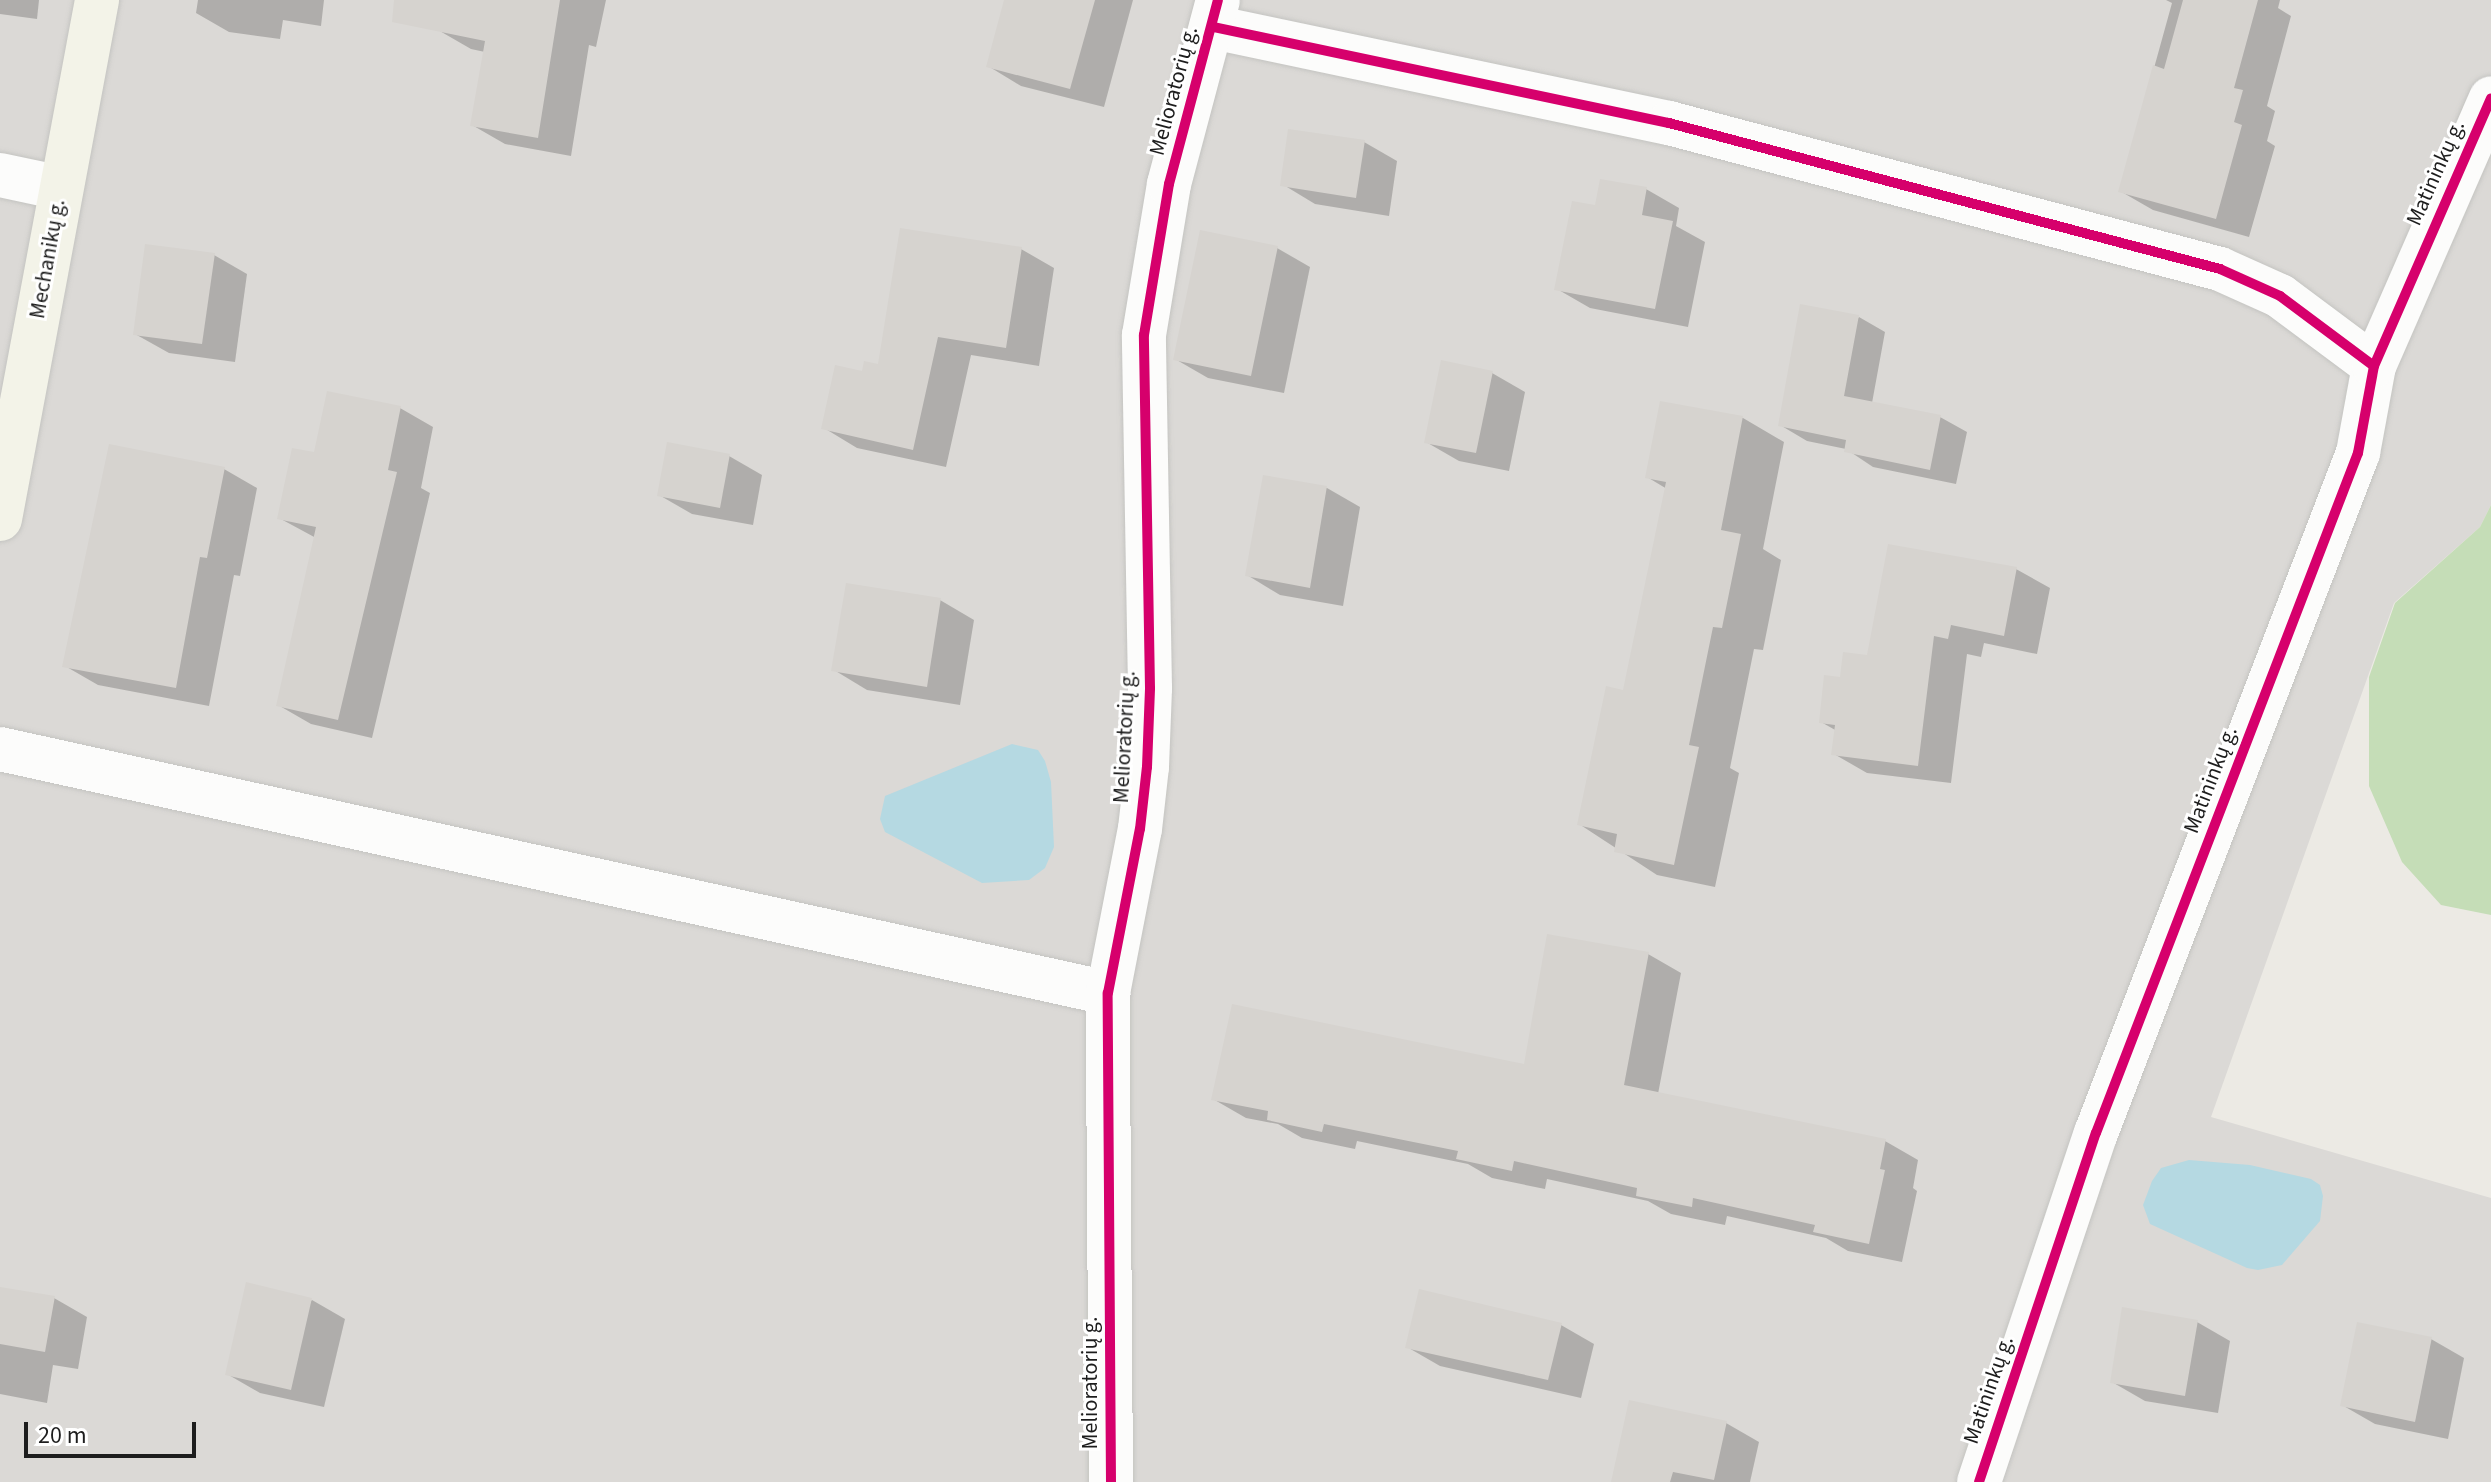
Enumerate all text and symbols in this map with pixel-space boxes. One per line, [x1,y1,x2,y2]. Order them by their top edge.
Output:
street label: Melioratorių g. [1144,23,1204,159]
street label: Matininkų g. [2401,116,2471,230]
street label: Mechanikų g. [24,197,72,321]
street label: Melioratorių g. [1108,670,1142,804]
street label: Matininkų g. [2178,723,2244,837]
street label: Melioratorių g. [1078,1317,1104,1449]
street label: Matininkų g. [1958,1332,2020,1448]
scale bar [28,1406,200,1456]
text: 20 m [38,1418,87,1453]

